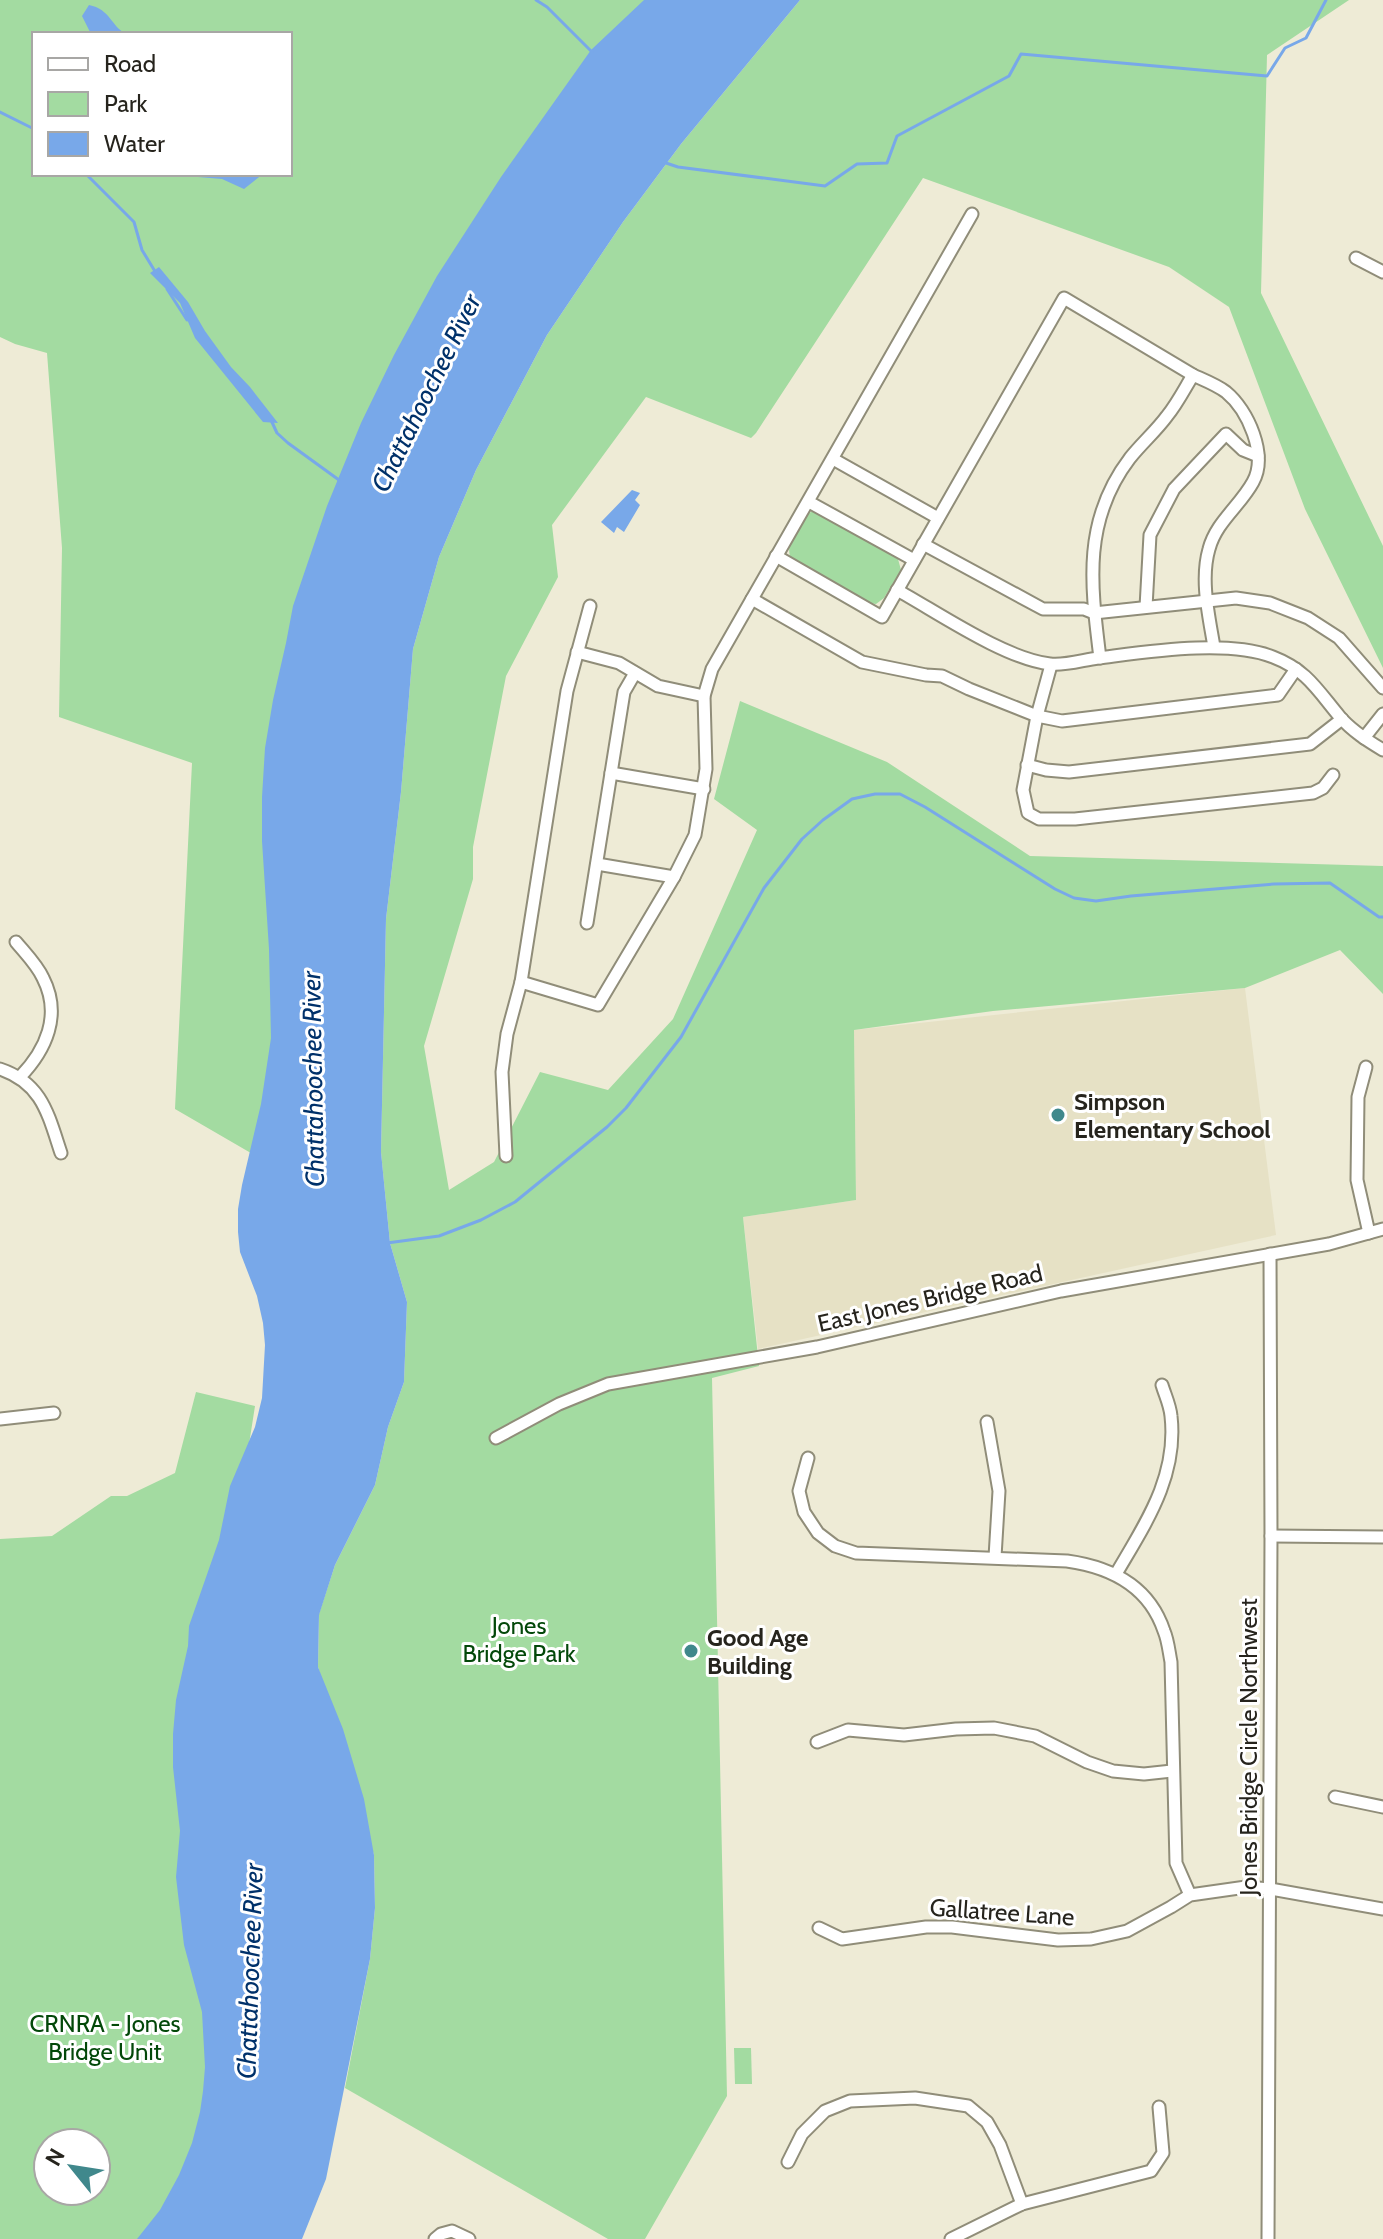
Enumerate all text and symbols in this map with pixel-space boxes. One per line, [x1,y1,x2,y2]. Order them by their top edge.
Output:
legend [32,32,292,176]
text: Road [104,49,156,78]
text: Park [104,89,147,118]
text: Water [104,129,165,158]
water label: Chattahoochee River [364,288,488,497]
water label: Chattahoochee River [295,970,331,1187]
place label: Simpson Elementary School [1074,1087,1271,1144]
marker: Simpson Elementary School [1049,1106,1067,1124]
street label: East Jones Bridge Road [815,1258,1045,1338]
street label: Jones Bridge Circle Northwest [1234,1598,1263,1897]
park label: Jones Bridge Park [462,1611,576,1668]
place label: Good Age Building [707,1623,808,1680]
marker: Good Age Building [682,1642,700,1660]
water label: Chattahoochee River [230,1862,270,2079]
street label: Gallatree Lane [929,1892,1075,1932]
park label: CRNRA - Jones Bridge Unit [29,2009,181,2066]
north arrow [32,2127,112,2207]
text: N [40,2144,71,2171]

